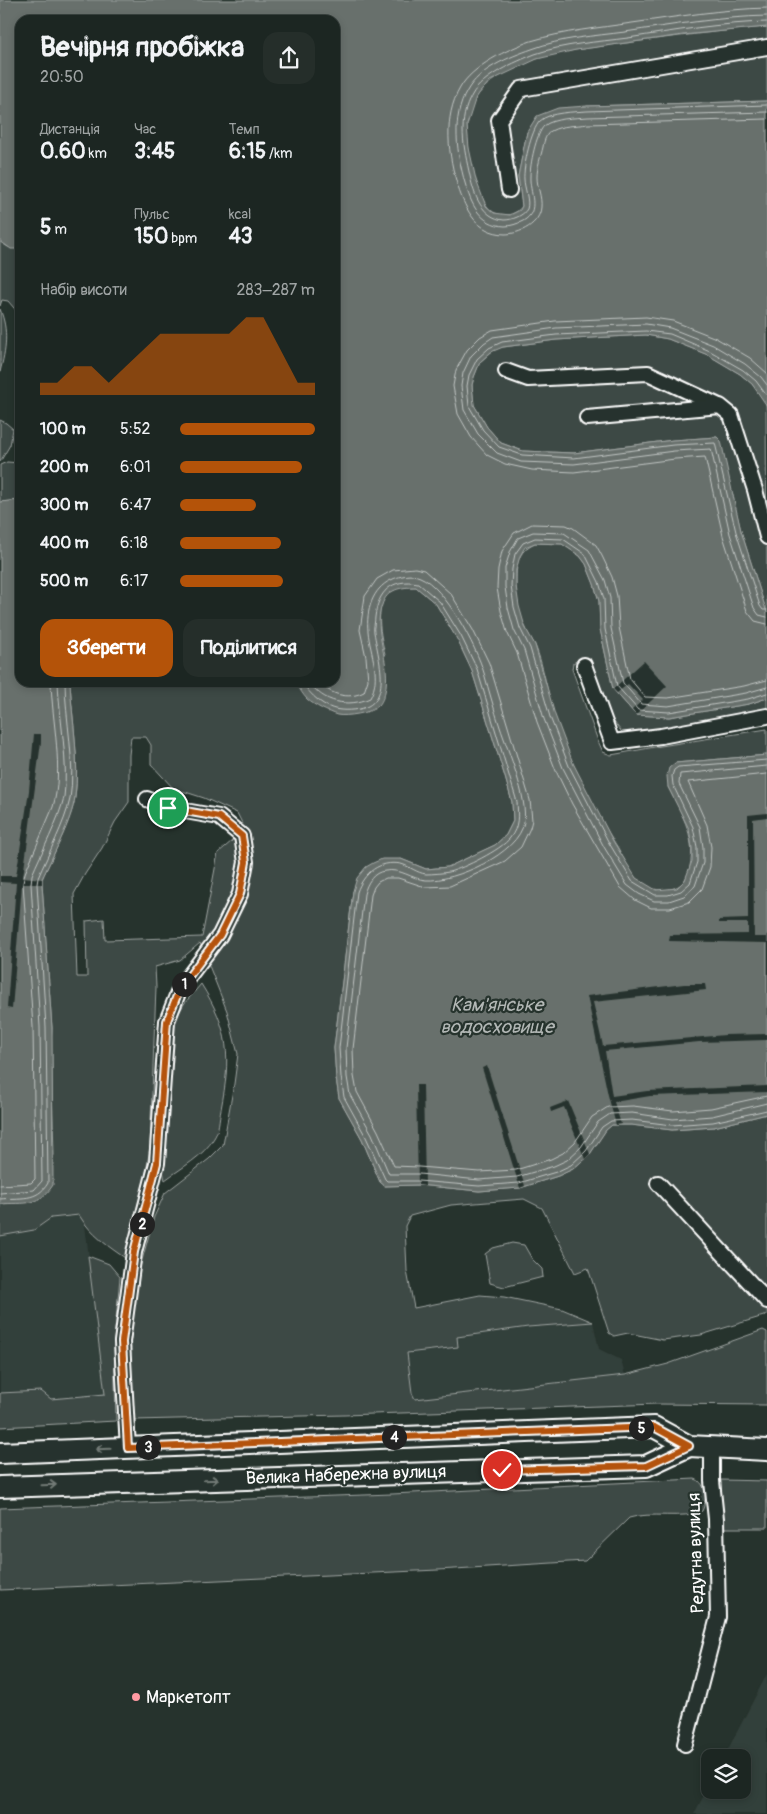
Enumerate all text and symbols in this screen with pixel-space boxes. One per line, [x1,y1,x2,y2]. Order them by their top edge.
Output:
text: Вечірня пробіжка [40,30,244,65]
button: share [263,32,315,84]
text: 20:50 [40,67,84,87]
text: Дистанція [40,121,100,138]
text: Час [134,121,156,138]
text: Темп [229,121,260,138]
text: 0.60 [40,138,86,165]
text: 3:45 [134,138,175,165]
text: 6:15 [229,138,266,165]
text: km [86,145,107,162]
text: /km [266,145,292,162]
text: Пульс [134,206,170,223]
text: kcal [229,206,251,223]
text: 5 [40,214,51,241]
text: m [51,221,67,238]
text: 150 [134,223,168,250]
text: 43 [229,223,253,250]
text: bpm [168,230,197,247]
text: Набір висоти [40,280,127,300]
text: 283–287 m [236,280,315,300]
text: 100 m [40,419,86,439]
text: 5:52 [120,419,151,439]
text: 200 m [40,457,88,477]
text: 6:01 [120,457,151,477]
text: 300 m [40,495,88,515]
text: 6:47 [120,495,151,515]
text: 400 m [40,533,89,553]
text: 6:18 [120,533,148,553]
text: 500 m [40,571,88,591]
text: 6:17 [120,571,148,591]
button: Зберегти [40,619,173,677]
button: Поділитися [183,619,315,677]
pin [147,787,189,829]
icon: arrive [154,794,182,822]
pin: 1 [172,972,196,996]
text: 1 [182,976,187,993]
water label: Кам'янське водосховище [440,993,555,1039]
pin: 2 [130,1212,154,1236]
text: 2 [139,1216,146,1233]
pin: 5 [628,1416,654,1440]
text: 5 [638,1420,645,1437]
pin: 4 [382,1424,406,1450]
text: 4 [390,1429,399,1446]
pin: 3 [136,1434,160,1460]
text: 3 [145,1439,152,1456]
one-way arrow [95,1444,111,1453]
pin [481,1449,523,1491]
icon: check [488,1456,516,1484]
street label: Велика Набережна вулиця [245,1460,447,1490]
one-way arrow [202,1475,219,1485]
one-way arrow [40,1480,56,1490]
street label: Редутна вулиця [682,1492,710,1614]
place label: Маркетопт [146,1686,231,1709]
marker: Маркетопт [130,1691,142,1703]
map controls [701,1749,751,1799]
button: layers [701,1749,751,1799]

